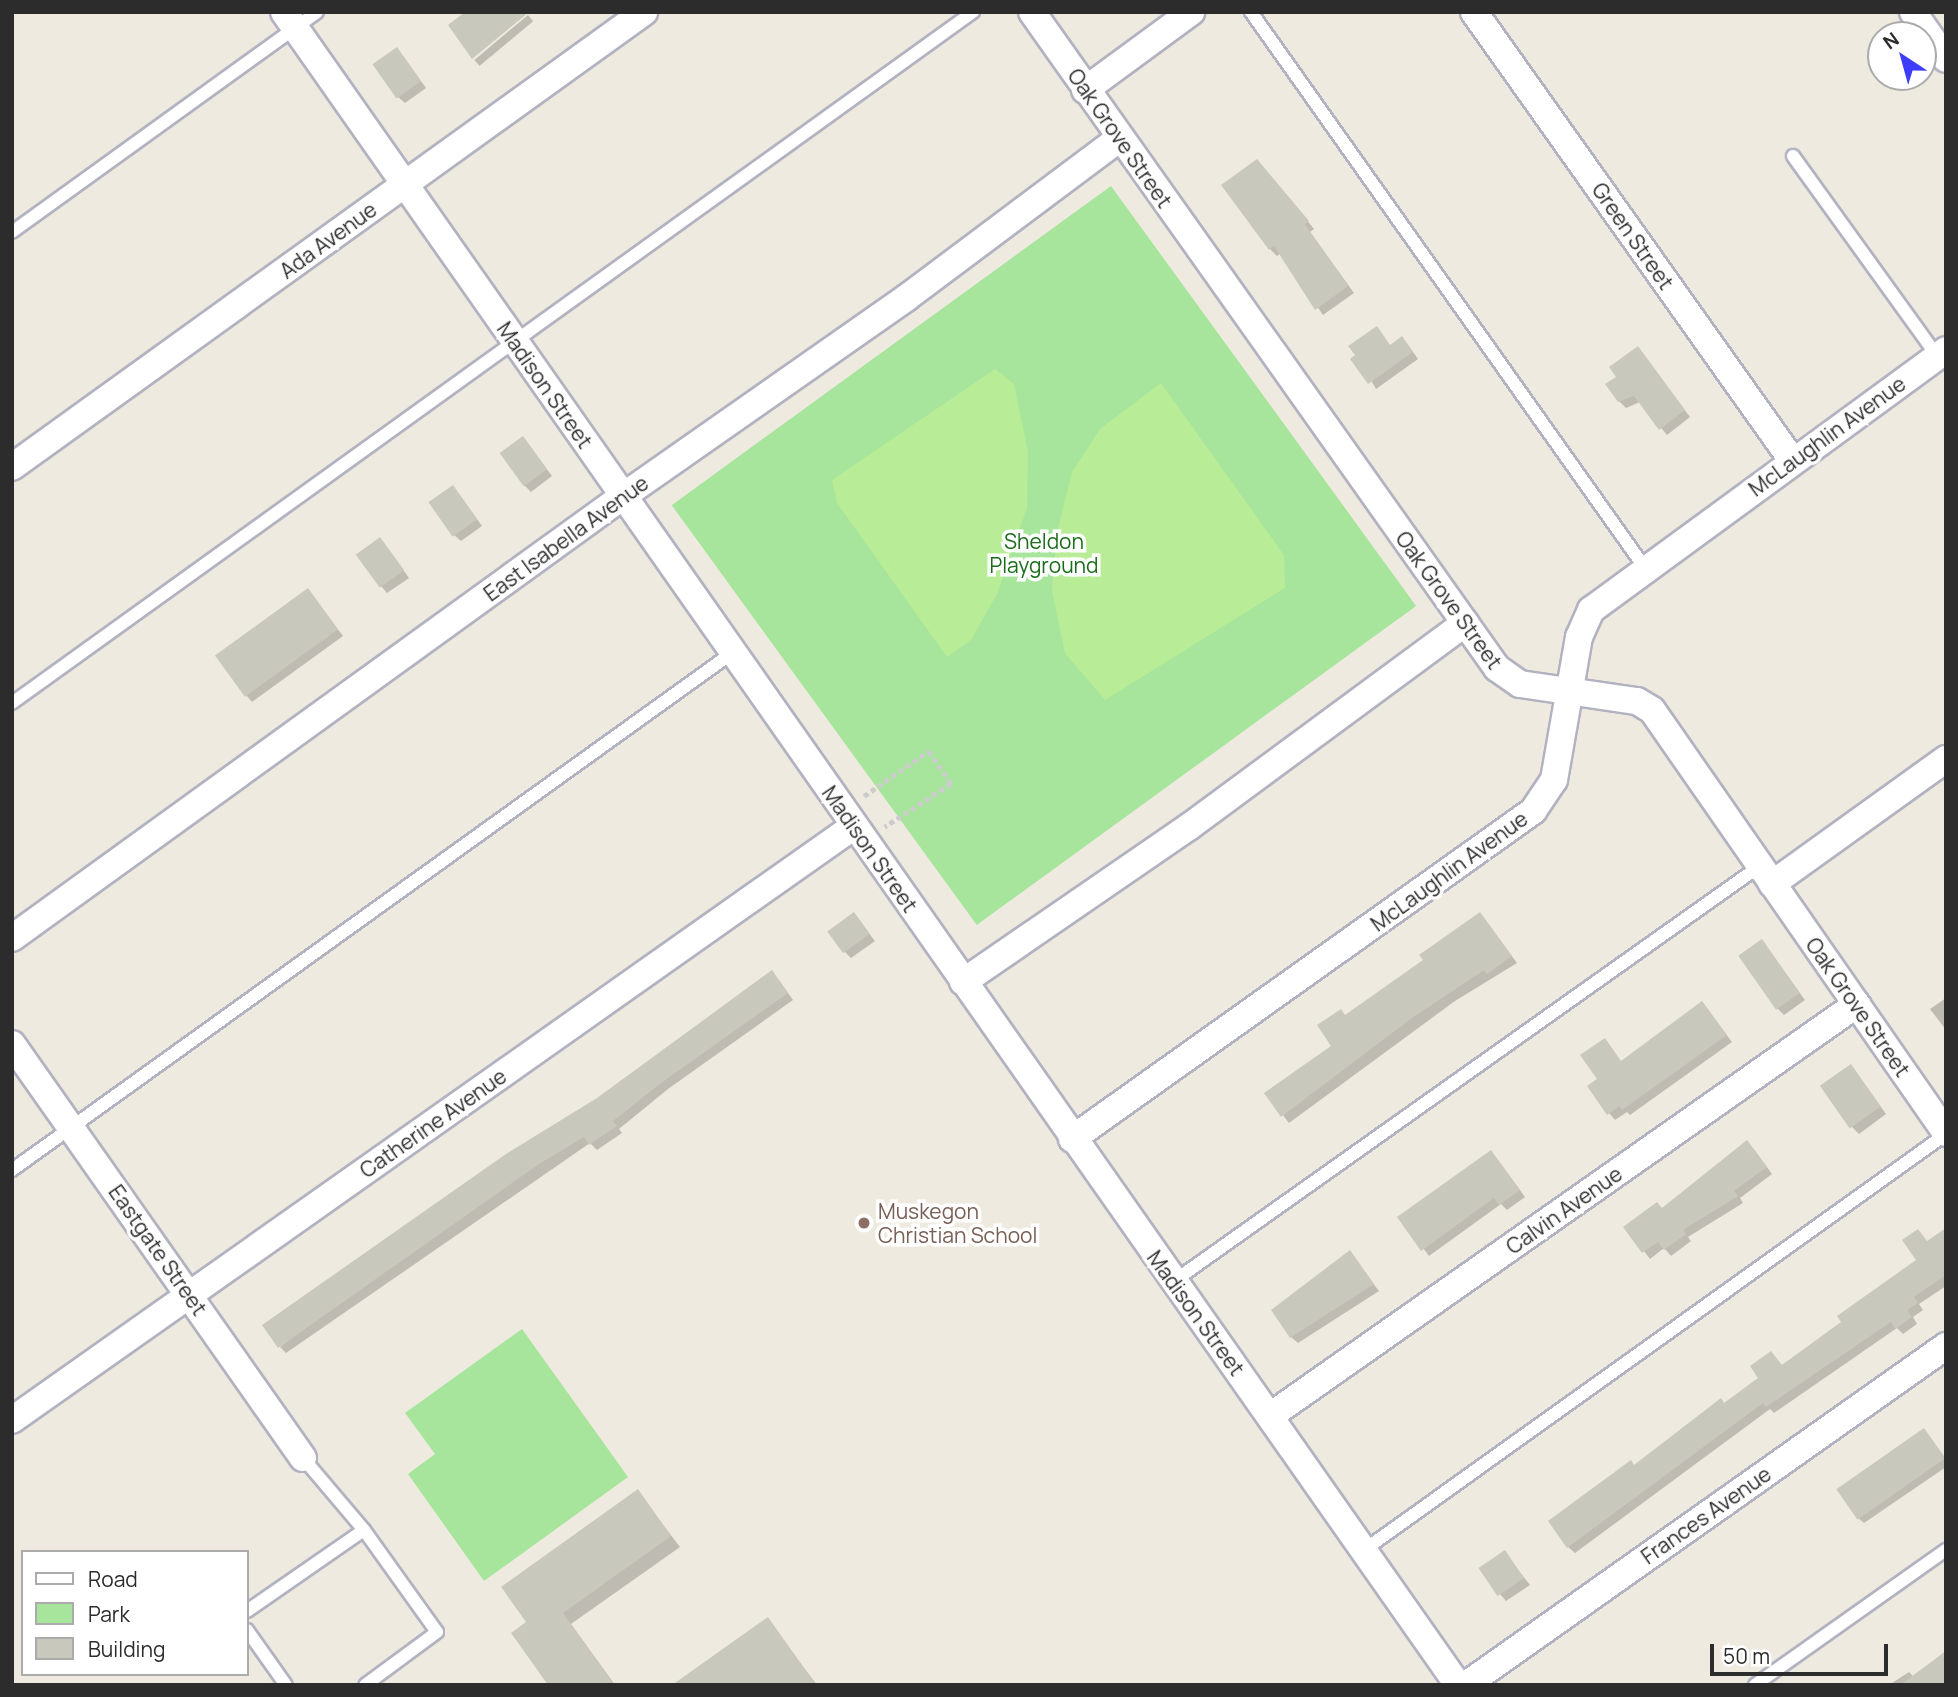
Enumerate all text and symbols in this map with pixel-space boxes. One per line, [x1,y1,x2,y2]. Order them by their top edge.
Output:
north arrow [1867,21,1937,91]
text: N [1878,26,1904,55]
street label: Oak Grove Street [1063,64,1177,212]
street label: Green Street [1587,178,1679,294]
street label: Ada Avenue [275,196,381,284]
street label: Madison Street [492,317,598,453]
street label: McLaughlin Avenue [1744,371,1910,501]
street label: East Isabella Avenue [479,470,653,606]
street label: Oak Grove Street [1391,526,1507,674]
park label: Sheldon Playground [990,528,1098,578]
street label: Madison Street [817,781,923,917]
street label: McLaughlin Avenue [1366,806,1532,936]
street label: Oak Grove Street [1801,933,1915,1081]
street label: Catherine Avenue [355,1063,511,1183]
street label: Calvin Avenue [1501,1161,1627,1259]
street label: Eastgate Street [104,1180,212,1320]
place label: Muskegon Christian School [878,1198,1037,1248]
marker: Muskegon Christian School [856,1215,872,1231]
street label: Madison Street [1142,1246,1250,1380]
street label: Frances Avenue [1636,1461,1776,1569]
legend [21,1550,248,1676]
text: Road [88,1565,138,1593]
text: Park [88,1600,130,1628]
scale bar [1713,1630,1892,1674]
text: Building [88,1635,165,1663]
text: 50 m [1723,1642,1770,1670]

